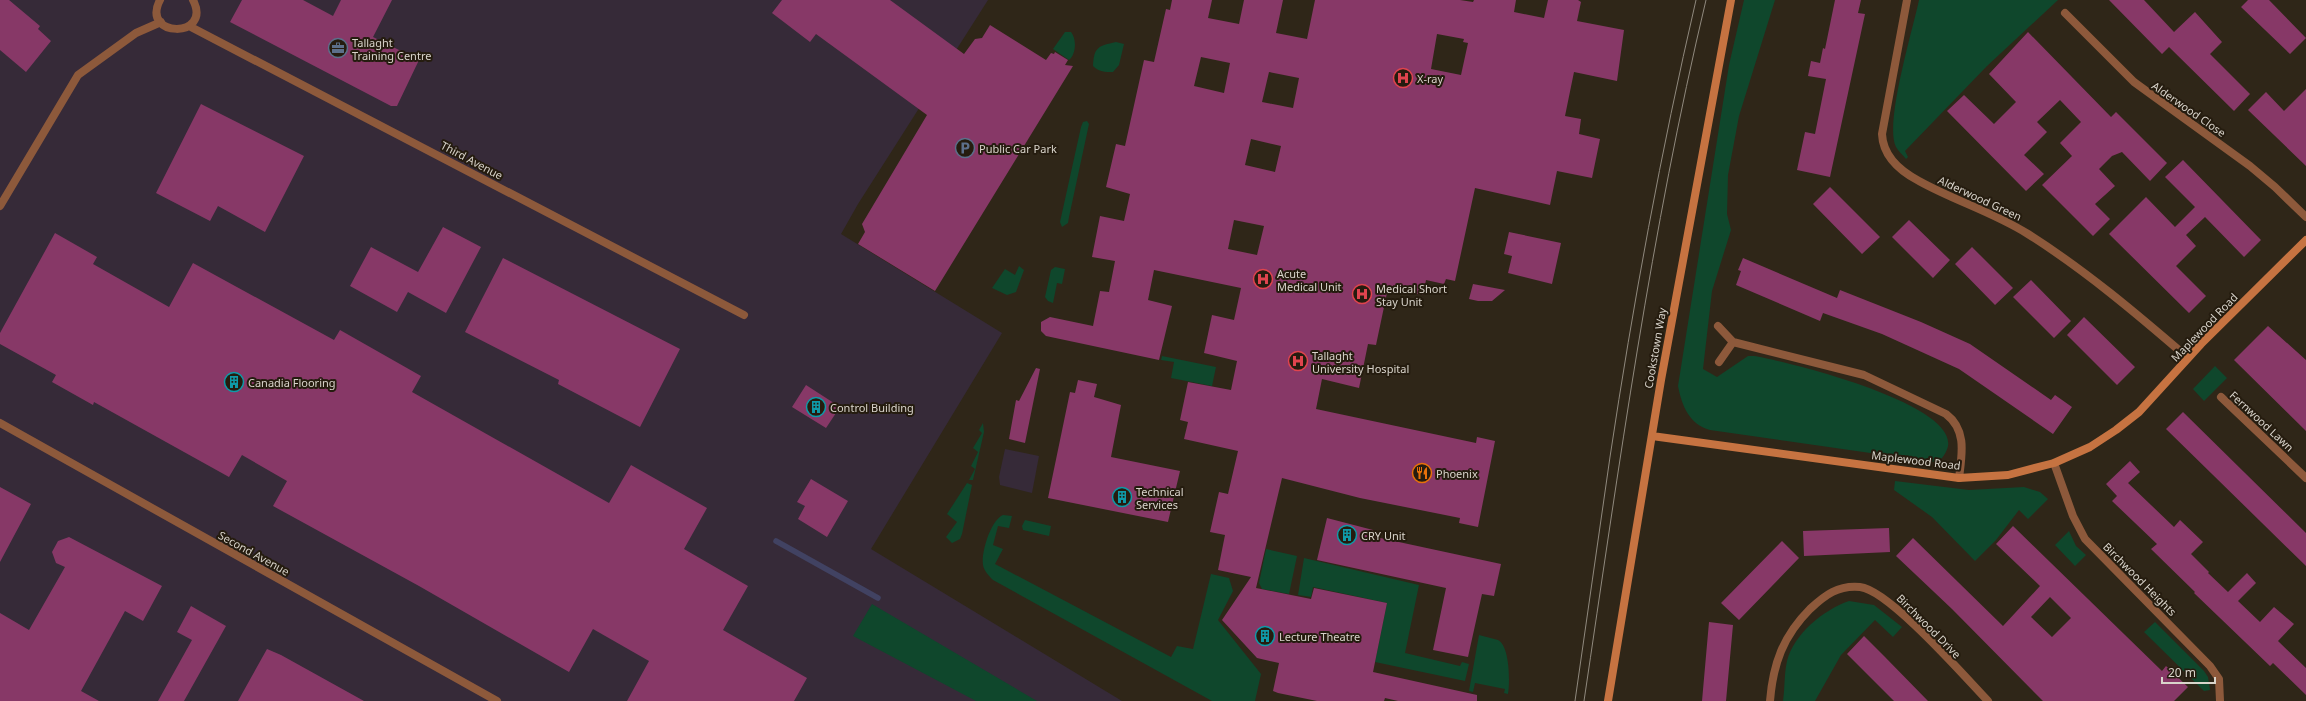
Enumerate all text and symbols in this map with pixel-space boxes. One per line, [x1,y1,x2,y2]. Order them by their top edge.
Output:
place label: Tallaght Training Centre [352,35,431,63]
office icon: Tallaght Training Centre [327,37,349,59]
hospital icon: X-ray [1392,67,1414,89]
place label: X-ray [1417,71,1443,86]
street label: Alderwood Close [2149,78,2229,140]
street label: Third Avenue [438,137,506,183]
parking icon: Public Car Park [954,137,976,159]
place label: Public Car Park [979,141,1057,156]
street label: Alderwood Green [1936,172,2024,224]
place label: Acute Medical Unit [1277,266,1342,294]
hospital icon: Acute Medical Unit [1252,268,1274,290]
place label: Medical Short Stay Unit [1376,281,1447,309]
hospital icon: Medical Short Stay Unit [1351,283,1373,305]
street label: Maplewood Road [2167,290,2241,364]
street label: Cookstown Way [1641,306,1670,390]
place label: Tallaght University Hospital [1312,348,1409,376]
hospital icon: Tallaght University Hospital [1287,350,1309,372]
building icon: Canadia Flooring [223,371,245,393]
place label: Canadia Flooring [248,375,336,390]
street label: Fernwood Lawn [2227,387,2297,455]
building icon: Control Building [805,396,827,418]
place label: Control Building [830,400,914,415]
street label: Maplewood Road [1871,447,1961,473]
restaurant icon: Phoenix [1411,462,1433,484]
place label: Phoenix [1436,466,1478,481]
place label: Technical Services [1136,484,1184,512]
building icon: Technical Services [1111,486,1133,508]
building icon: CRY Unit [1336,524,1358,546]
street label: Second Avenue [216,527,292,579]
place label: CRY Unit [1361,528,1406,543]
street label: Birchwood Heights [2100,539,2180,619]
street label: Birchwood Drive [1894,591,1964,661]
building icon: Lecture Theatre [1254,625,1276,647]
place label: Lecture Theatre [1279,629,1360,644]
scale bar [2162,659,2215,685]
text: 20 m [2168,664,2196,681]

